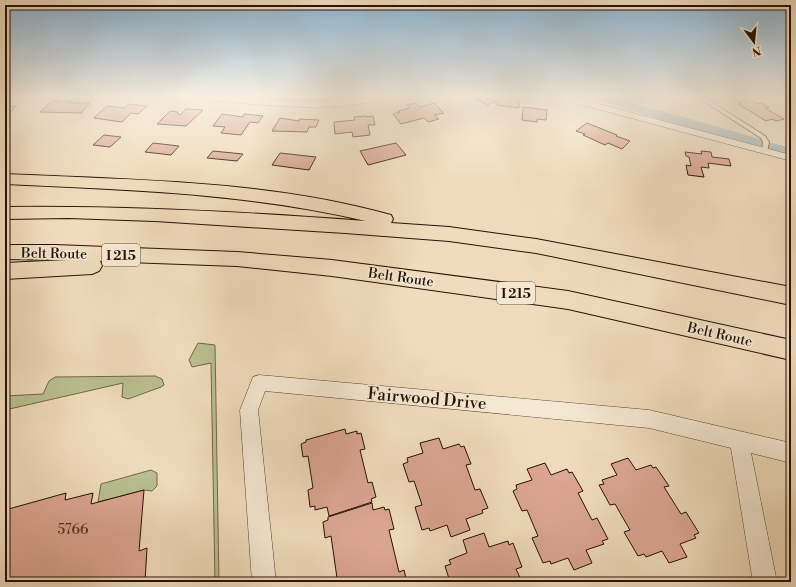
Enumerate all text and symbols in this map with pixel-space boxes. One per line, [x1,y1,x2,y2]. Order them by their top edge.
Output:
north arrow [734,22,774,62]
text: N [750,43,763,59]
street label: Belt Route [20,244,87,264]
road number: I 215 [102,244,140,266]
street label: Belt Route [366,264,435,292]
road number: I 215 [497,282,535,304]
street label: Belt Route [685,319,754,351]
street label: Fairwood Drive [366,383,487,415]
house number: 5766 [58,521,89,539]

